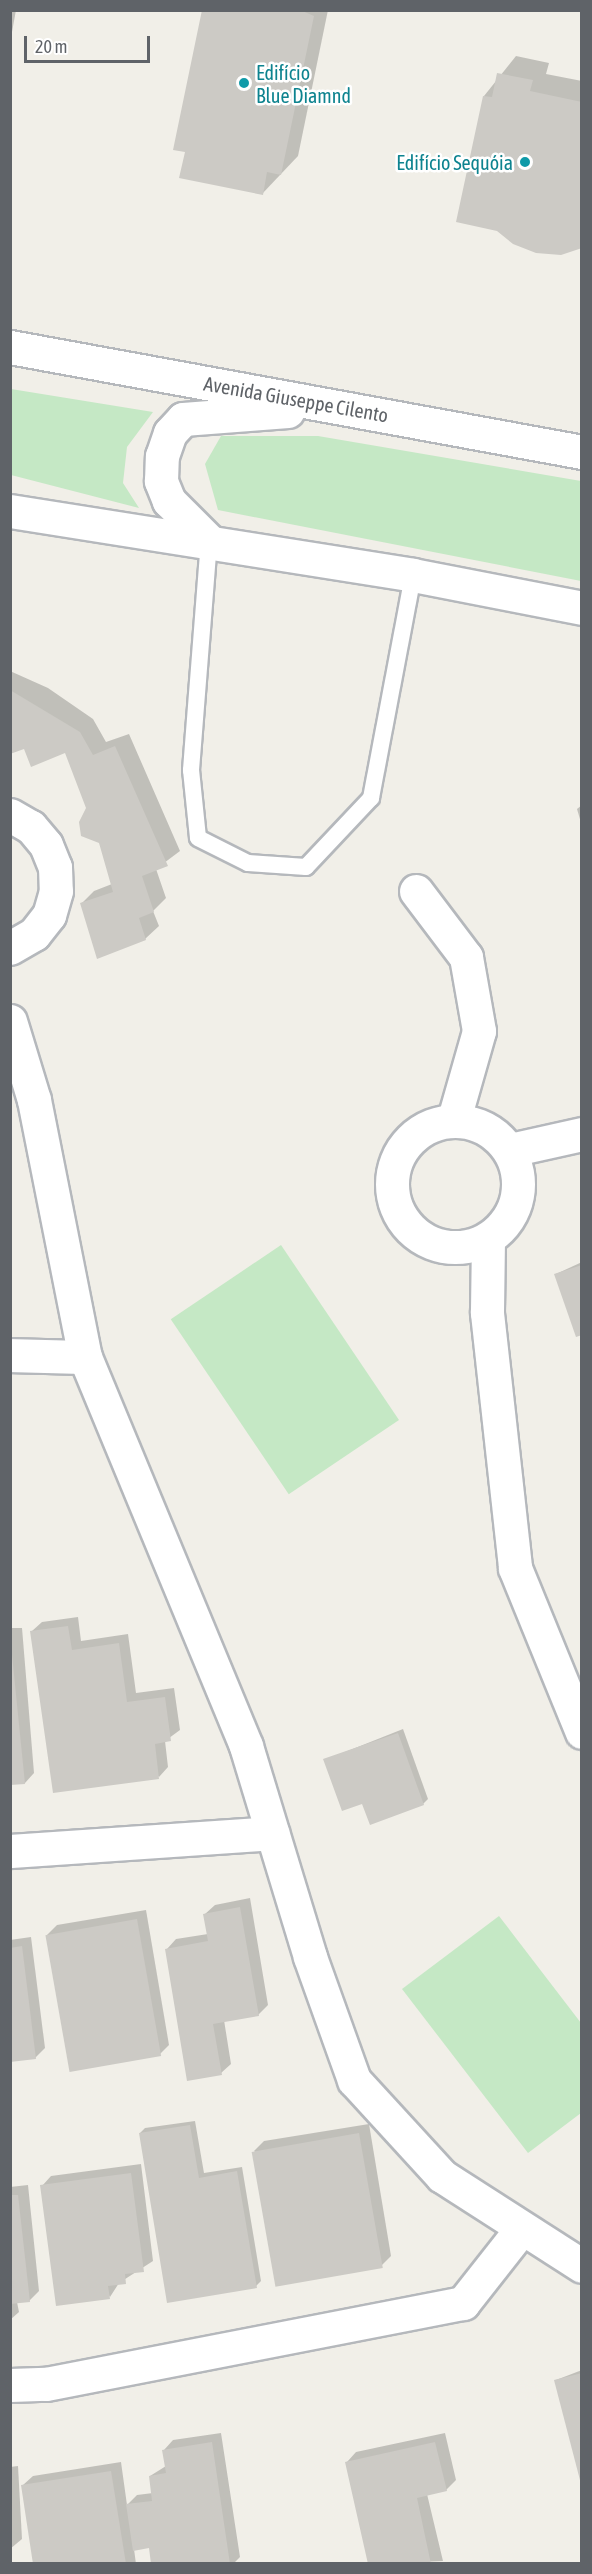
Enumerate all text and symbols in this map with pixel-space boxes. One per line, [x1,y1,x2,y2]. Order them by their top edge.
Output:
scale bar [27,24,153,62]
text: 20 m [35,36,67,57]
place label: Edifício Blue Diamnd [256,60,351,107]
marker: Edifício Blue Diamnd [237,76,251,90]
place label: Edifício Sequóia [396,150,513,174]
marker: Edifício Sequóia [518,155,532,169]
street label: Avenida Giuseppe Cilento [202,371,390,427]

